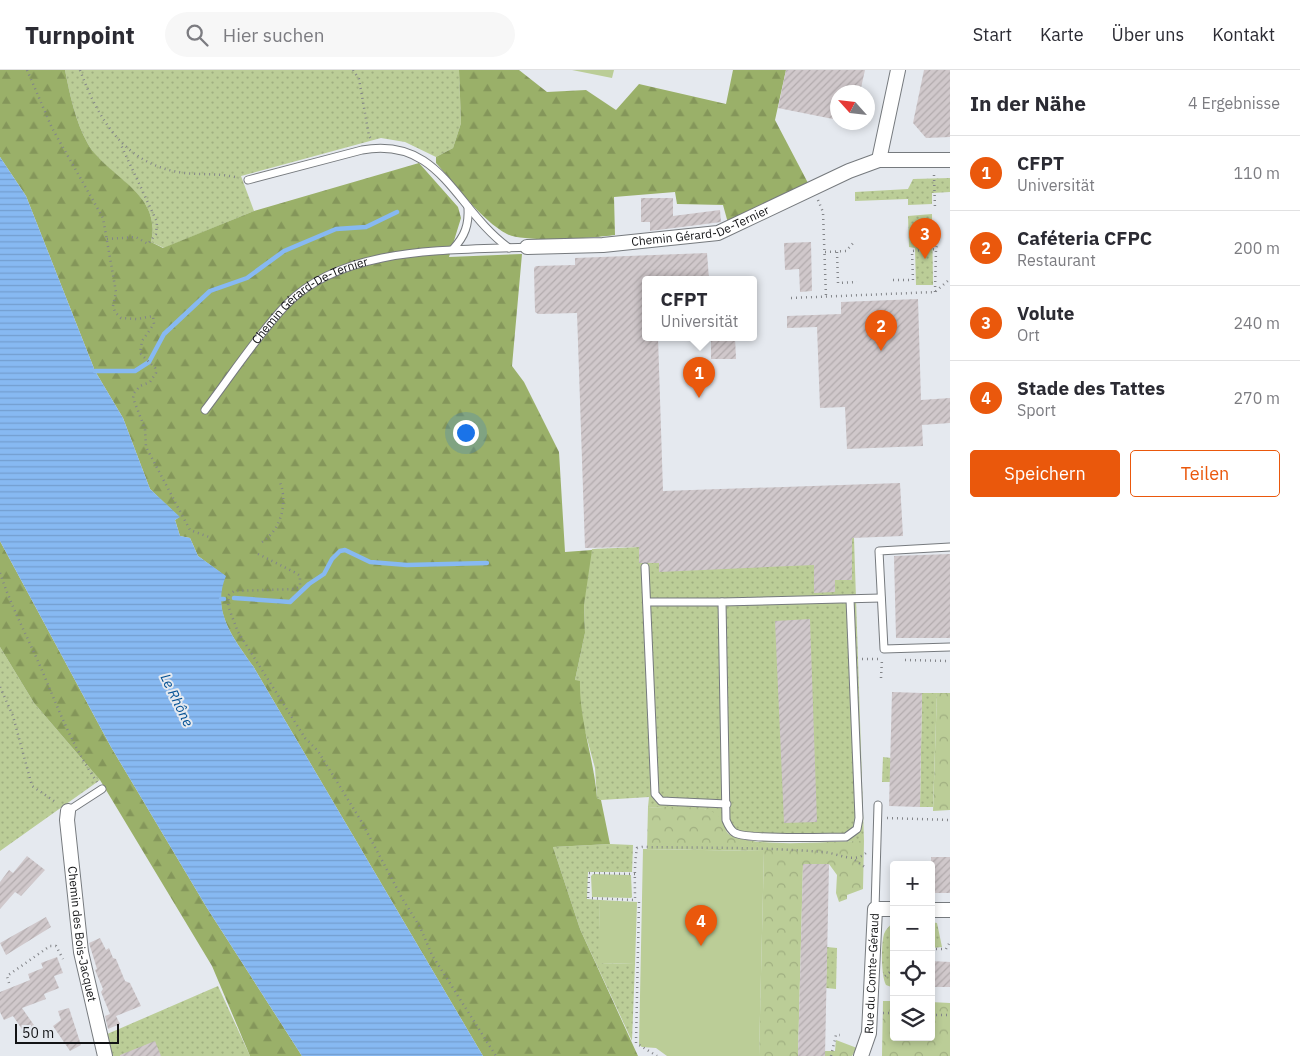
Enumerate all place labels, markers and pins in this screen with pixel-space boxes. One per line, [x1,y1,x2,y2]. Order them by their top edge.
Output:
pin: 3 [909,218,941,259]
pin: 2 [865,310,897,351]
pin: 1 [683,357,715,398]
pin: 4 [685,905,717,946]

